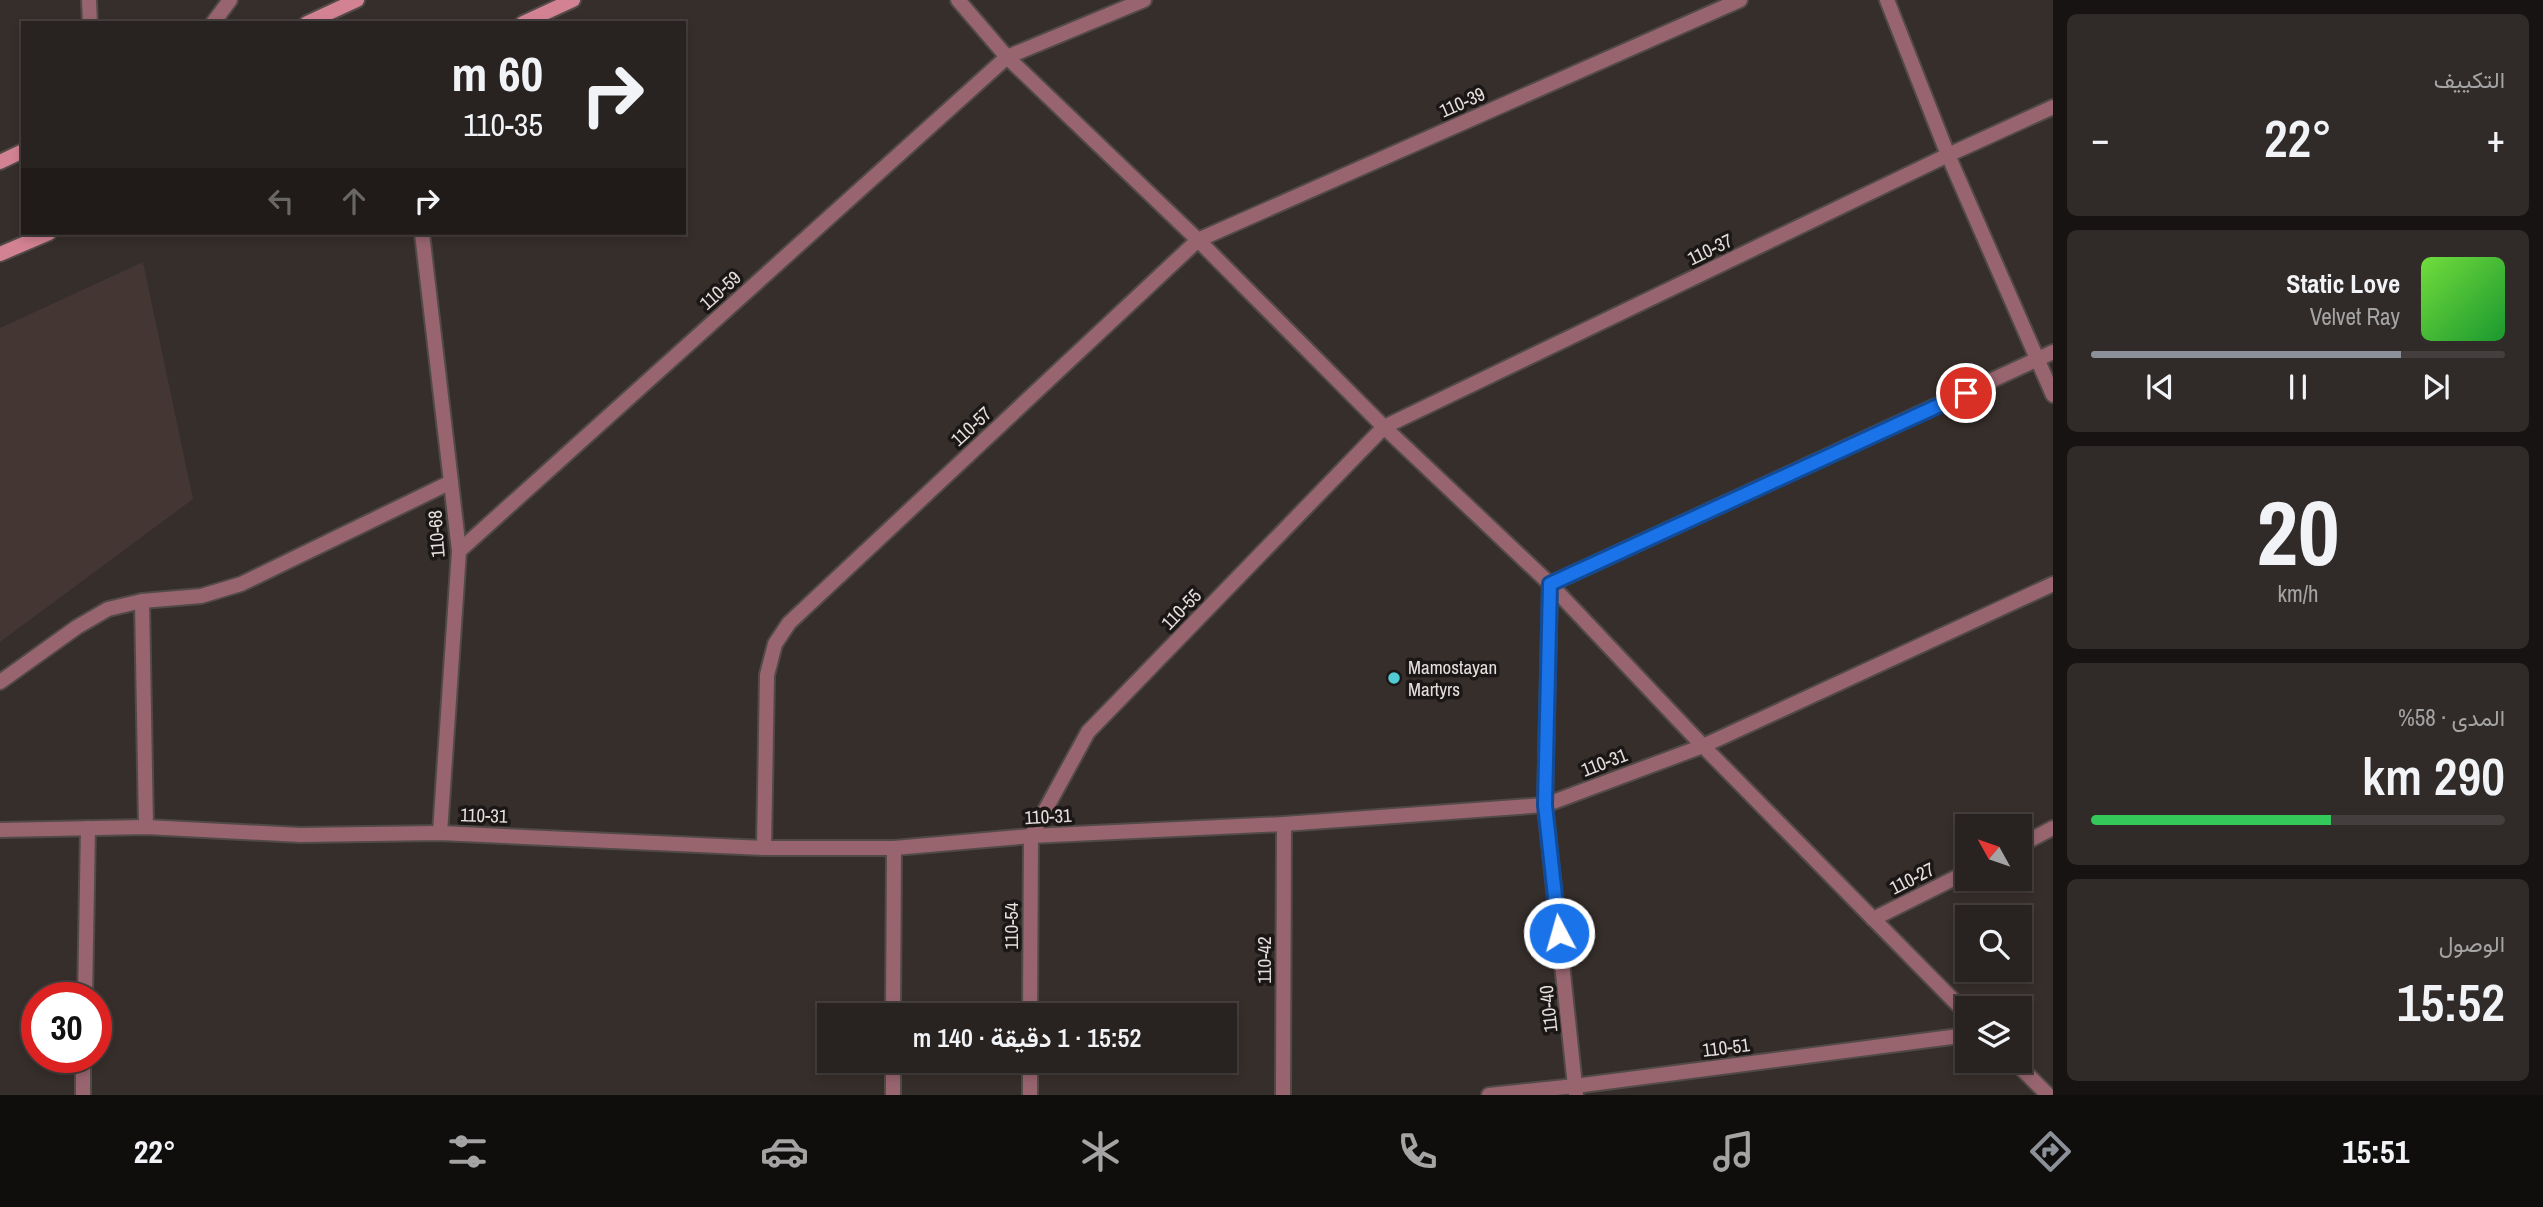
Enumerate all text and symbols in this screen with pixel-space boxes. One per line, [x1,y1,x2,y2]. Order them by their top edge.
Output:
text: 60 m [451,40,543,106]
icon: right [567,49,658,140]
text: التكييف [2434,64,2505,95]
street label: 110-39 [1435,80,1489,124]
text: 110-35 [463,103,543,146]
text: 22° [2264,103,2332,173]
text: − [2091,113,2109,164]
text: + [2487,113,2505,164]
icon: left [262,182,300,220]
icon: ahead [335,182,373,220]
icon: right [408,182,446,220]
street label: 110-37 [1683,227,1737,271]
street label: 110-59 [694,264,746,316]
text: Static Love [2286,266,2400,301]
text: Velvet Ray [2310,301,2400,332]
pin [1936,363,1996,423]
icon: previous [2141,368,2179,406]
icon: pause [2279,368,2317,406]
icon: next [2417,368,2455,406]
icon: arrive [1947,374,1985,412]
street label: 110-57 [945,400,997,452]
text: 20 [2257,471,2340,593]
street label: 110-68 [421,509,451,559]
text: km/h [2278,578,2318,609]
street label: 110-55 [1155,583,1207,635]
place label: Mamostayan Martyrs [1408,654,1497,702]
marker: Mamostayan Martyrs [1386,670,1402,686]
text: المدى · 58% [2398,702,2505,733]
street label: 110-31 [1577,741,1631,783]
text: 290 km [2362,741,2505,811]
street label: 110-31 [460,801,508,829]
street label: 110-31 [1024,802,1073,830]
north arrow [1955,814,2032,891]
map controls [1955,814,2032,1073]
street label: 110-27 [1885,856,1939,900]
position arrow [1522,896,1596,970]
street label: 110-54 [998,902,1024,950]
button: search [1955,905,2032,982]
text: الوصول [2439,928,2505,959]
street label: 110-42 [1251,936,1277,984]
text: 15:52 [2397,967,2505,1037]
speed limit sign: 30 [21,982,112,1073]
street label: 110-40 [1533,984,1563,1034]
button: layers [1955,996,2032,1073]
text: 15:52 · 1 دقيقة · 140 m [913,1020,1141,1055]
street label: 110-51 [1701,1031,1751,1063]
icon: filters [443,1127,492,1176]
icon: car [760,1127,809,1176]
icon: climate [1076,1127,1125,1176]
icon: phone [1393,1127,1442,1176]
icon: music [1709,1127,1758,1176]
icon: directions [2026,1127,2075,1176]
text: 22° [134,1130,176,1173]
text: 15:51 [2342,1130,2409,1173]

